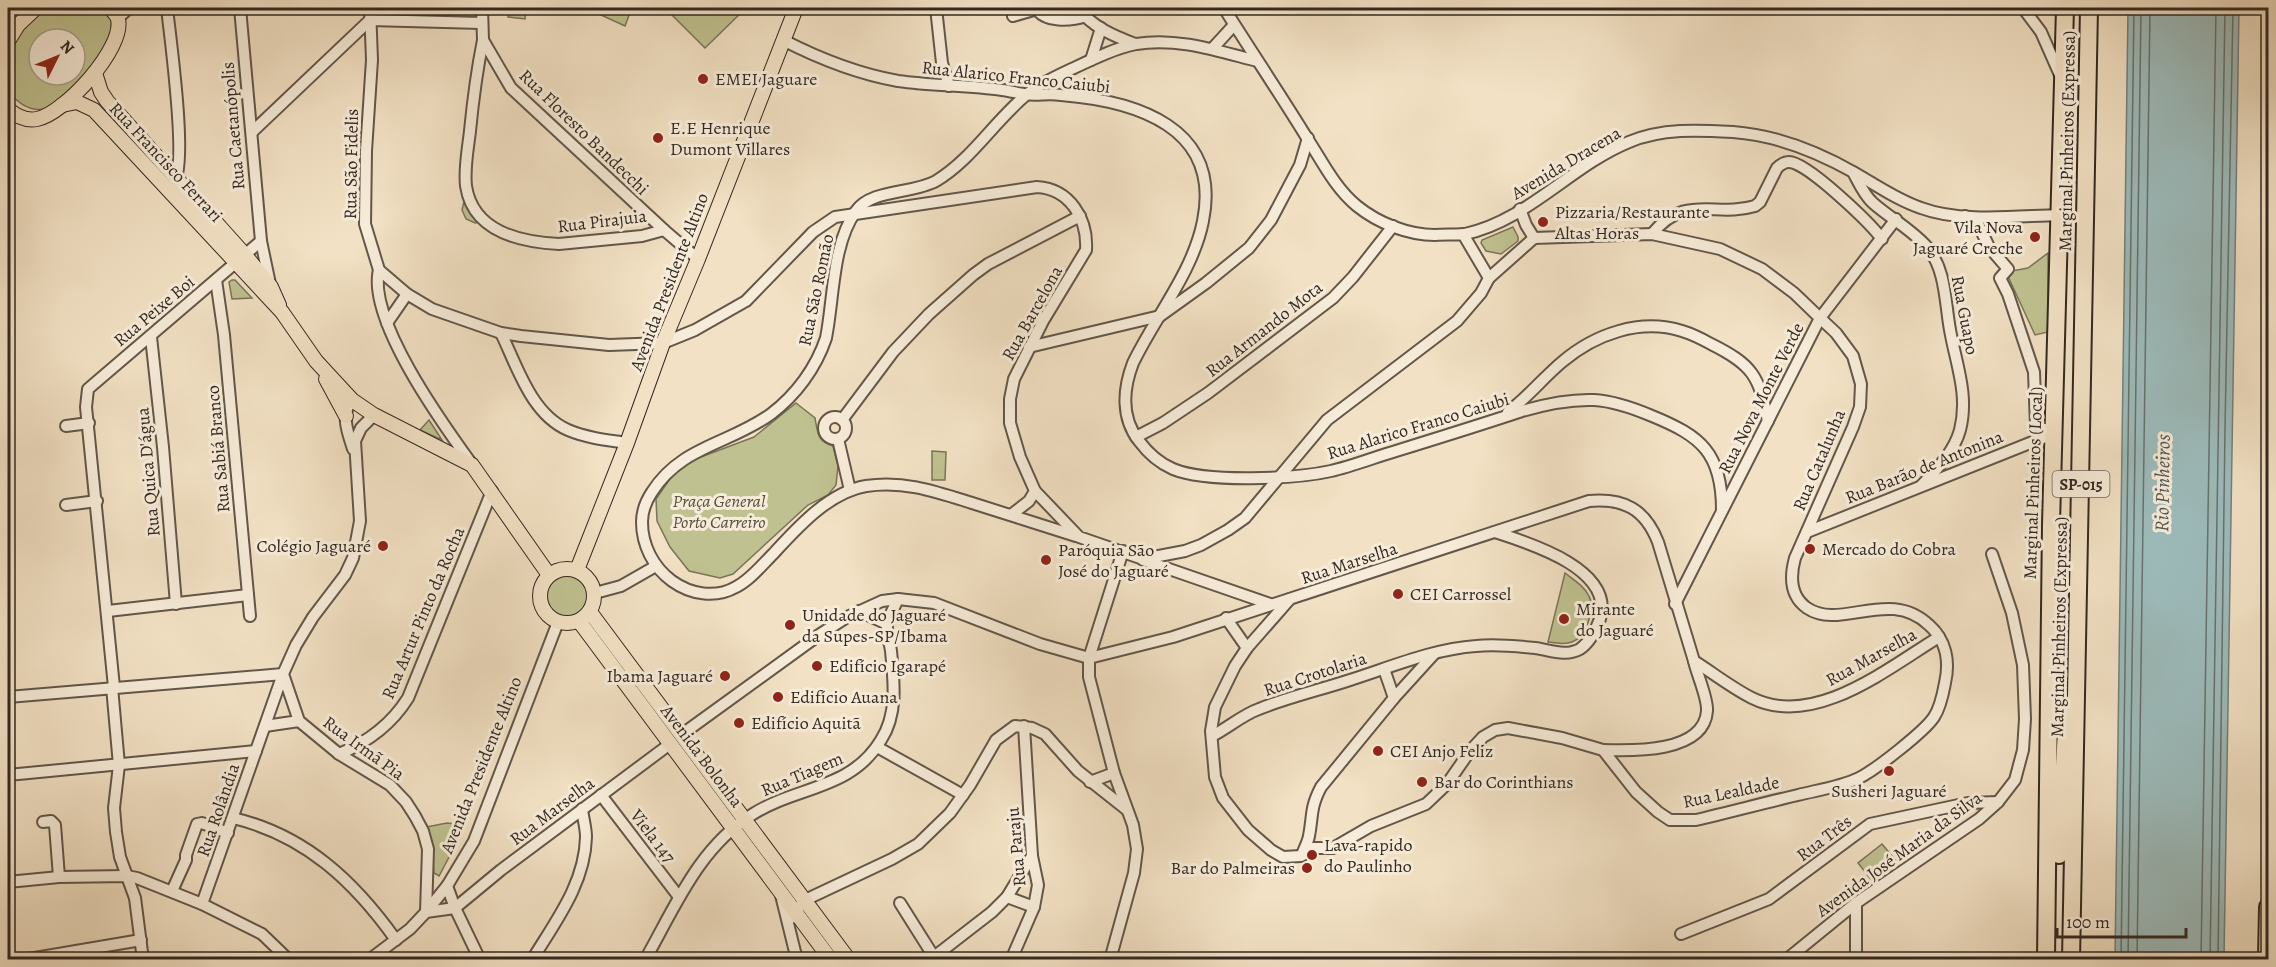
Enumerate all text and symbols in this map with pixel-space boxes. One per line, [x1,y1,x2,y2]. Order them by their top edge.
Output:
north arrow [27,27,87,87]
street label: Marginal Pinheiros (Expressa) [2053,30,2081,252]
text: N [55,36,79,59]
street label: Rua Alarico Franco Caiubi [921,55,1111,99]
street label: Rua Caetanópolis [215,61,251,191]
street label: Rua Floresto Bandecchi [514,64,654,200]
place label: EMEI Jaguare [715,67,817,91]
marker: EMEI Jaguare [696,72,710,86]
street label: Rua Francisco Ferrari [104,97,228,227]
street label: Rua São Fidelis [338,108,364,220]
place label: E.E Henrique Dumont Villares [670,116,790,161]
street label: Avenida Dracena [1506,120,1626,206]
marker: E.E Henrique Dumont Villares [651,131,665,145]
street label: Avenida Presidente Altino [624,190,714,375]
place label: Pizzaria/Restaurante Altas Horas [1554,200,1710,245]
street label: Rua Pirajuia [556,204,649,238]
marker: Pizzaria/Restaurante Altas Horas [1536,215,1550,229]
place label: Vila Nova Jaguaré Creche [1913,215,2024,260]
marker: Vila Nova Jaguaré Creche [2028,230,2042,244]
street label: Rua São Romão [792,232,840,348]
street label: Rua Barcelona [996,261,1068,365]
street label: Rua Peixe Boi [108,270,200,352]
street label: Rua Guapo [1946,273,1984,357]
street label: Rua Armando Mota [1200,275,1328,382]
street label: Rua Nova Monte Verde [1713,318,1809,478]
street label: Rua Sabiá Branco [200,384,236,514]
street label: Marginal Pinheiros (Local) [2018,386,2048,580]
street label: Rua Alarico Franco Caiubi [1324,387,1512,465]
street label: Rua Catalunha [1787,405,1851,514]
street label: Rua Quica D'água [130,406,166,538]
street label: Rua Barão de Antonina [1841,424,2007,510]
water label: Rio Pinheiros [2148,434,2177,532]
road number: SP-015 [2052,471,2110,497]
park label: Praça General Porto Carreiro [672,489,766,534]
street label: Marginal Pinheiros (Expressa) [2045,516,2073,738]
street label: Rua Artur Pinto da Rocha [376,523,470,703]
place label: Colégio Jaguaré [257,534,371,558]
street label: Rua Marselha [1298,536,1401,590]
place label: Mercado do Cobra [1822,537,1957,561]
place label: Paróquia São José do Jaguaré [1058,538,1169,583]
marker: Colégio Jaguaré [376,539,390,553]
marker: Mercado do Cobra [1803,542,1817,556]
marker: Paróquia São José do Jaguaré [1039,553,1053,567]
place label: CEI Carrossel [1410,582,1512,606]
marker: CEI Carrossel [1391,587,1405,601]
place label: Mirante do Jaguaré [1576,597,1654,642]
place label: Unidade do Jaguaré da Supes-SP/Ibama [802,603,948,648]
marker: Mirante do Jaguaré [1557,612,1571,626]
marker: Unidade do Jaguaré da Supes-SP/Ibama [783,618,797,632]
street label: Rua Marselha [1821,622,1921,692]
street label: Rua Crotolaria [1261,646,1370,702]
place label: Edifício Igarapé [829,654,946,678]
marker: Edifício Igarapé [810,659,824,673]
place label: Ibama Jaguaré [606,664,713,688]
marker: Ibama Jaguaré [718,669,732,683]
street label: Avenida Presidente Altino [434,673,528,858]
place label: Edifício Auana [790,685,898,709]
marker: Edifício Auana [771,690,785,704]
street label: Avenida Bolonha [655,699,749,813]
street label: Rua Irmã Pia [318,710,410,786]
place label: Edifício Aquitã [751,711,861,735]
marker: Edifício Aquitã [732,716,746,730]
place label: CEI Anjo Feliz [1390,739,1493,763]
marker: CEI Anjo Feliz [1371,744,1385,758]
street label: Rua Tiagem [757,746,847,802]
street label: Rua Rolândia [191,759,245,860]
marker: Susheri Jaguaré [1882,764,1896,778]
place label: Bar do Corinthians [1434,770,1574,794]
street label: Rua Lealdade [1681,770,1781,814]
street label: Rua Marselha [505,771,600,851]
marker: Bar do Corinthians [1415,775,1429,789]
place label: Susheri Jaguaré [1831,779,1947,803]
street label: Avenida José Maria da Silva [1810,785,1987,923]
street label: Viela 147 [624,803,681,868]
street label: Rua Paraju [1001,806,1031,888]
street label: Rua Três [1791,809,1857,867]
place label: Lava-rapido do Paulinho [1324,833,1412,878]
marker: Lava-rapido do Paulinho [1305,848,1319,862]
place label: Bar do Palmeiras [1170,856,1295,880]
marker: Bar do Palmeiras [1300,861,1314,875]
scale bar [2057,901,2186,939]
text: 100 m [2066,910,2110,934]

